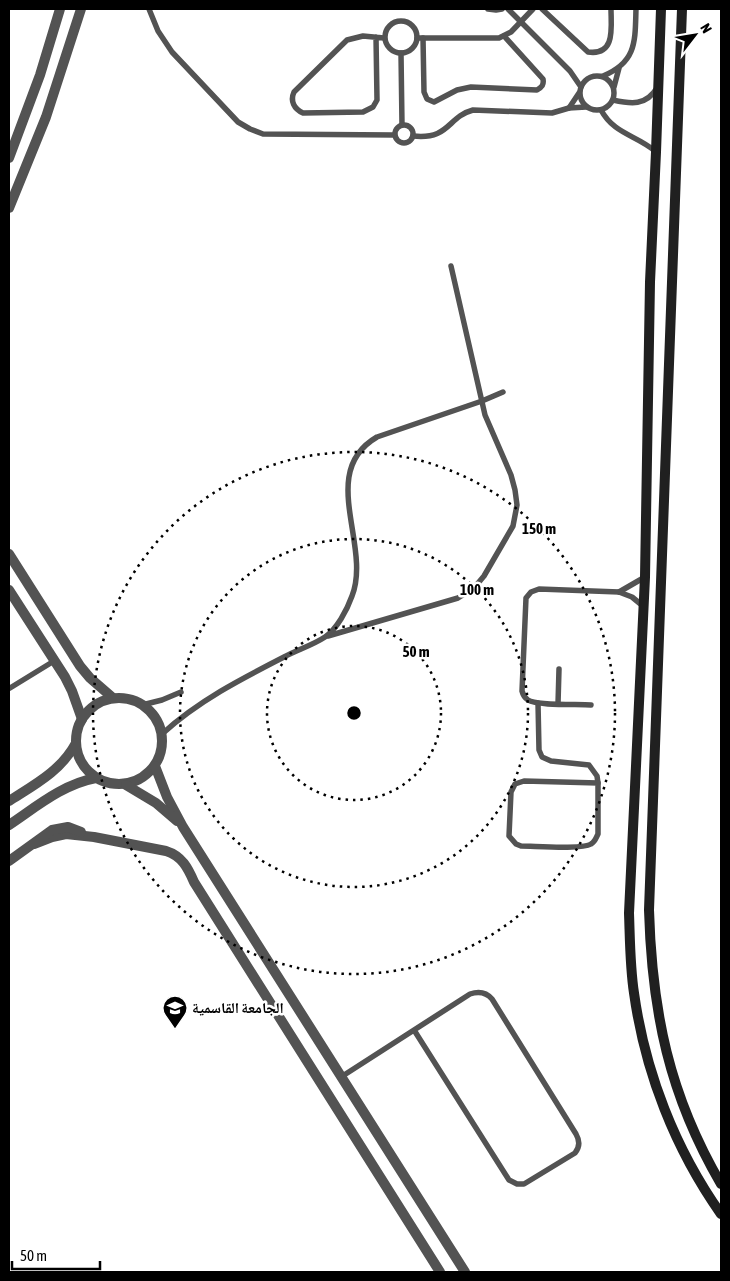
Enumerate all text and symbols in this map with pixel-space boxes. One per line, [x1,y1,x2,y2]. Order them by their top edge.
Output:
north arrow [670,10,720,60]
text: N [697,21,715,36]
text: 150 m [522,520,556,537]
text: 100 m [460,581,494,598]
text: 50 m [403,643,430,660]
centre of rings [345,704,363,722]
school or university icon: الجامعة القاسمية [162,995,188,1029]
place label: الجامعة القاسمية [192,999,284,1016]
scale bar [12,1238,100,1270]
text: 50 m [20,1247,47,1264]

